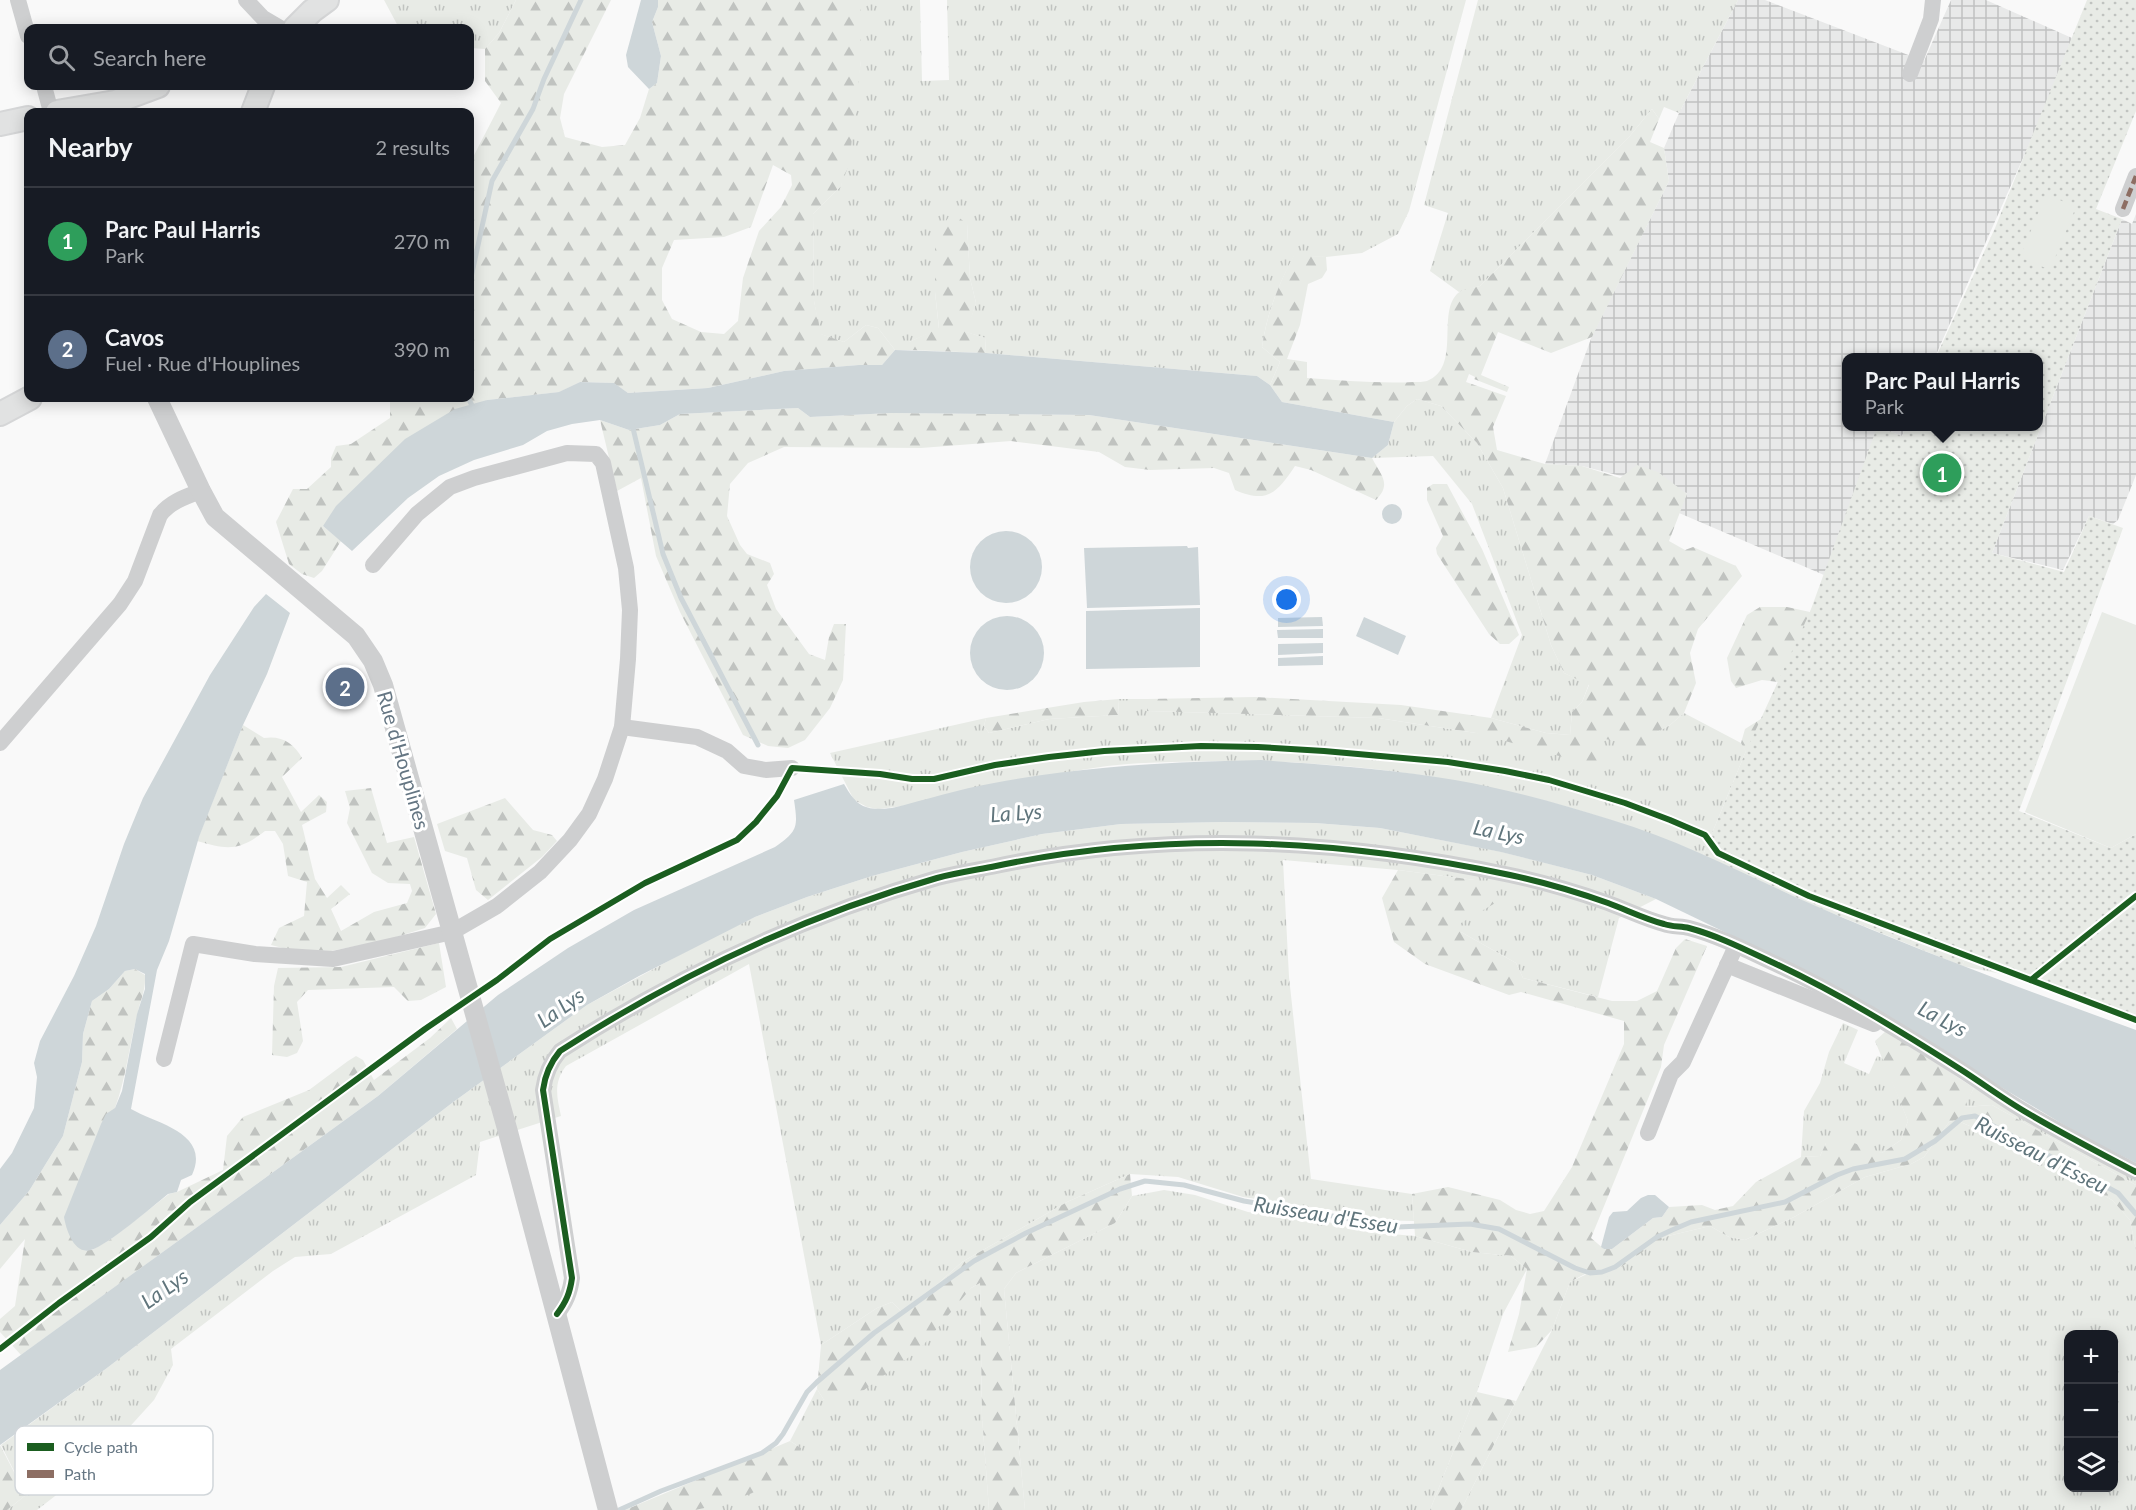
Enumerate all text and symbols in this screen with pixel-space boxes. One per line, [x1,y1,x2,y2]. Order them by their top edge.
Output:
search box [24,24,474,90]
icon: search [45,41,78,74]
text: Search here [93,44,206,71]
text: Nearby [48,131,133,163]
text: 2 results [375,135,450,159]
text: Parc Paul Harris [105,216,260,243]
text: 1 [62,229,73,253]
text: 270 m [394,229,450,253]
text: Park [105,243,144,267]
text: Cavos [105,324,164,351]
text: 2 [62,337,73,361]
text: 390 m [394,337,450,361]
text: Fuel · Rue d'Houplines [105,351,300,375]
popup [1842,353,2043,431]
text: Parc Paul Harris [1865,367,2020,394]
text: Park [1865,394,1904,418]
pin: 1 [1922,450,1962,496]
your location [1272,585,1301,614]
pin: 2 [326,664,364,710]
street label: Rue d'Houplines [373,688,435,832]
water label: La Lys [989,798,1043,826]
water label: La Lys [1471,813,1527,849]
water label: La Lys [532,982,588,1032]
water label: La Lys [1914,995,1972,1041]
water label: Ruisseau d'Esseu [1971,1110,2113,1198]
water label: Ruisseau d'Esseu [1252,1190,1400,1238]
water label: La Lys [136,1263,192,1313]
map controls [2064,1330,2118,1492]
button: + [2064,1330,2118,1384]
button: − [2064,1384,2118,1438]
legend [15,1426,213,1495]
text: Cycle path [64,1437,138,1456]
button: layers [2064,1438,2118,1492]
text: Path [64,1464,96,1483]

